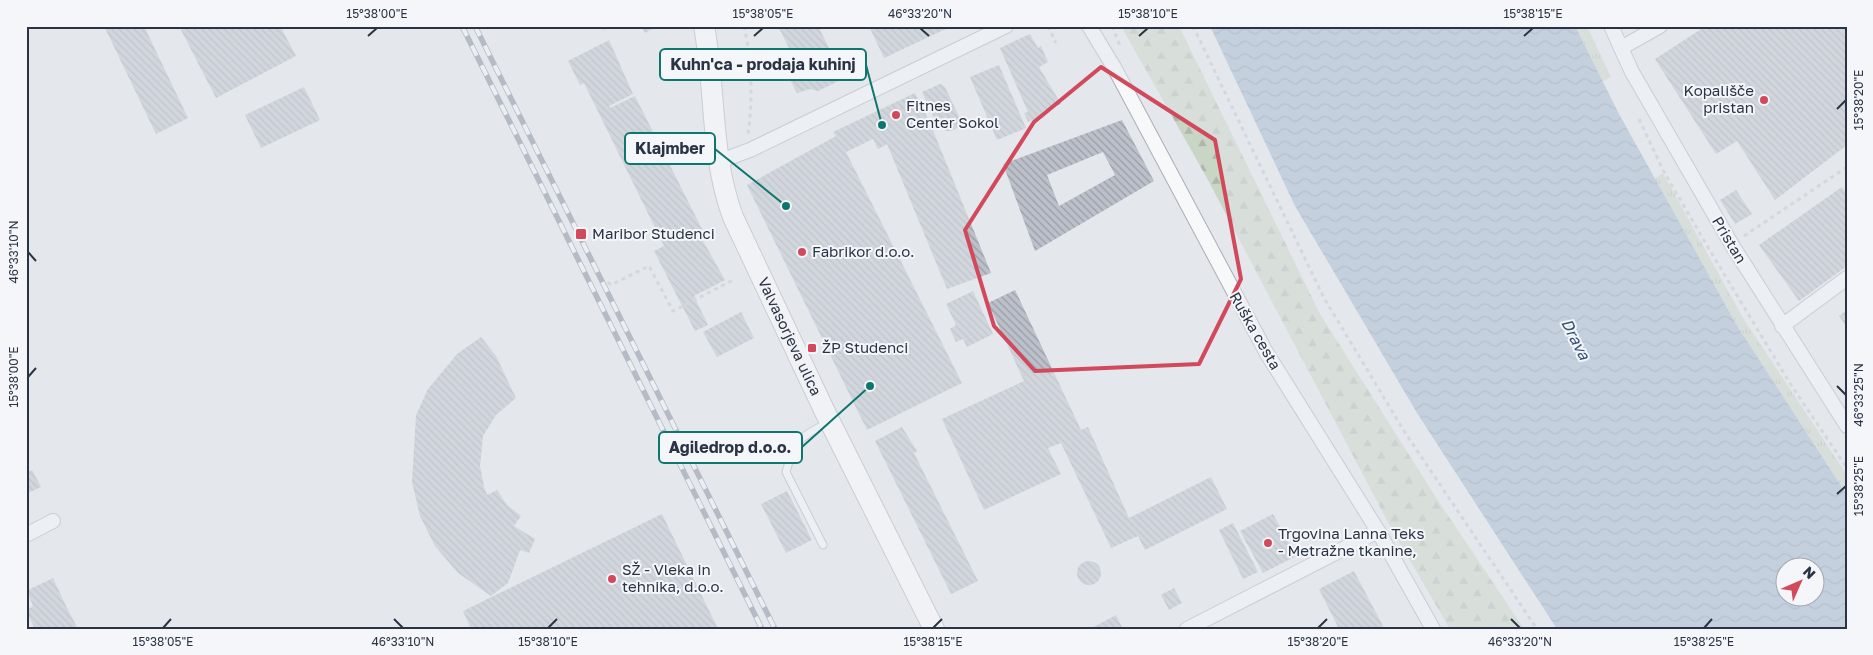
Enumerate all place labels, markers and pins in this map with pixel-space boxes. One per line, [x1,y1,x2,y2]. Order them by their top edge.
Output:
callout: Kuhn'ca - prodaja kuhinj [660,49,866,80]
place label: Kopališče pristan [1684,81,1754,116]
marker: Kopališče pristan [1758,94,1770,106]
place label: Fitnes Center Sokol [906,96,999,131]
marker: Fitnes Center Sokol [890,109,902,121]
callout: Klajmber [625,133,715,164]
place label: Maribor Studenci [592,224,715,242]
marker: Maribor Studenci [574,227,588,241]
place label: Fabrikor d.o.o. [812,242,915,260]
marker: Fabrikor d.o.o. [796,246,808,258]
place label: ŽP Studenci [822,338,908,356]
marker: ŽP Studenci [806,342,818,354]
callout: Agiledrop d.o.o. [659,432,802,463]
place label: Trgovina Lanna Teks - Metražne tkanine, [1278,524,1424,559]
marker: Trgovina Lanna Teks - Metražne tkanine, [1262,537,1274,549]
place label: SŽ - Vleka in tehnika, d.o.o. [622,560,724,595]
marker: SŽ - Vleka in tehnika, d.o.o. [606,573,618,585]

